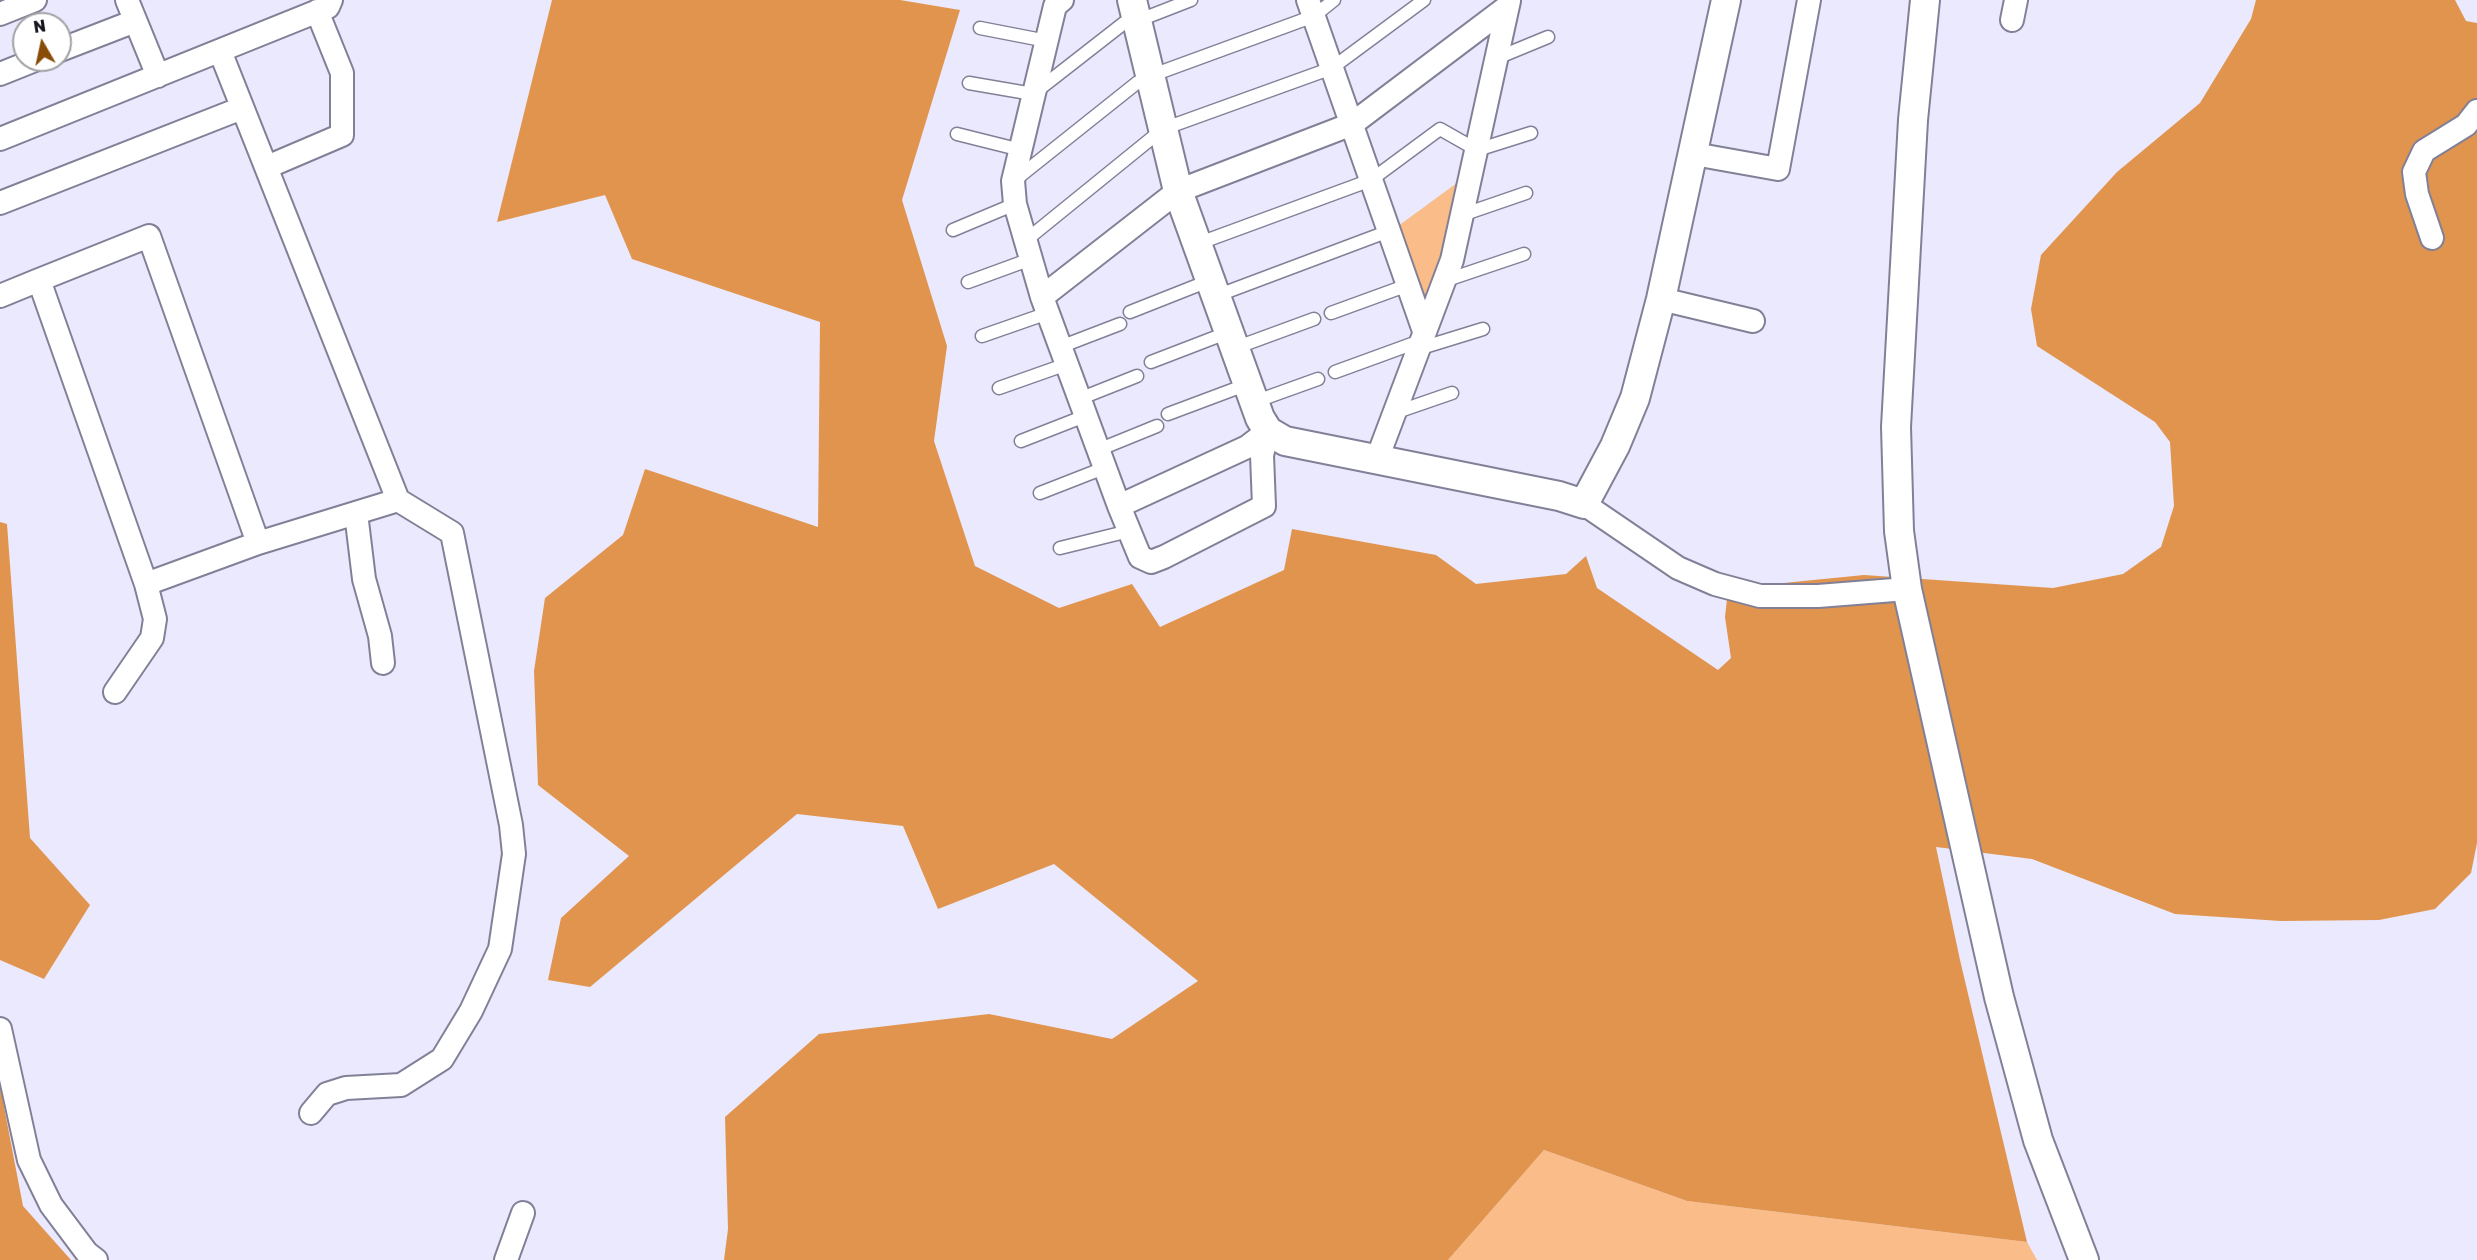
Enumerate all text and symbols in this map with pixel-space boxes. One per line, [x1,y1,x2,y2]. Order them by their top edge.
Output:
north arrow [12,12,72,72]
text: N [32,15,47,37]

